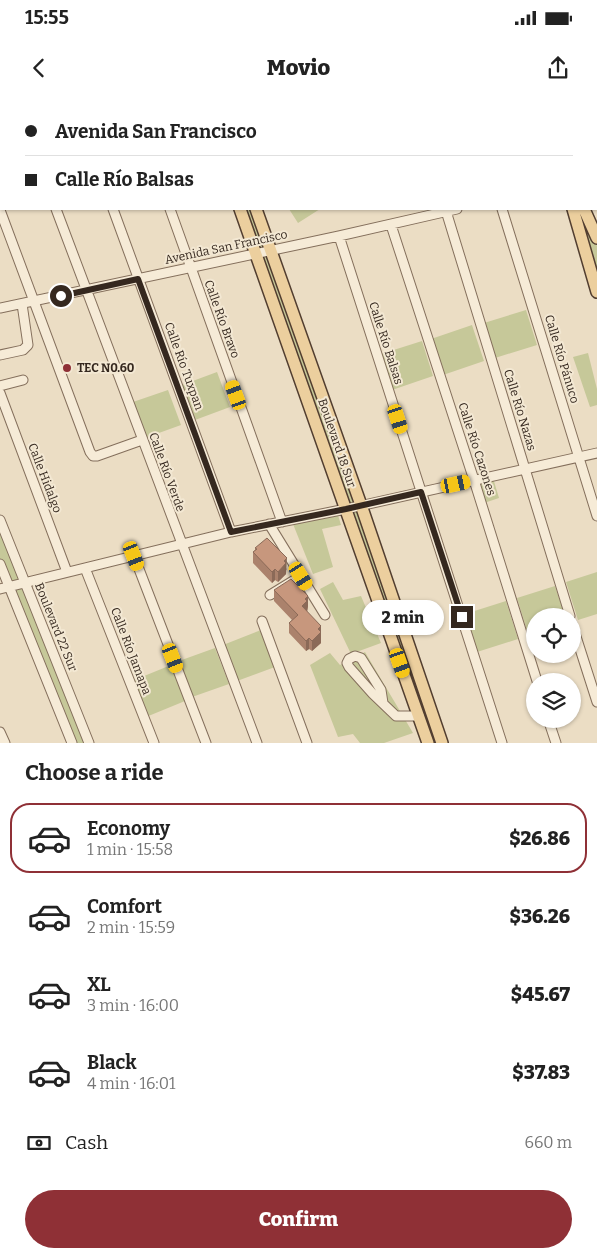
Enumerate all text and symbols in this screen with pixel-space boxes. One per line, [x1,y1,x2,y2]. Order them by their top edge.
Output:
text: 15:55 [25,6,69,29]
icon: back [25,54,53,82]
text: Movio [267,54,330,81]
icon: share [544,54,572,82]
text: Avenida San Francisco [55,120,257,143]
text: Calle Río Balsas [55,168,194,191]
street label: Avenida San Francisco [163,227,289,267]
street label: Calle Río Bravo [201,278,243,360]
route start [50,285,72,307]
street label: Calle Río Balsas [366,300,406,386]
street label: Calle Río Pánuco [542,313,582,405]
street label: Calle Río Tuxpan [162,320,207,412]
place label: TEC N0.60 [77,361,135,375]
marker: TEC N0.60 [61,362,73,374]
street label: Calle Río Nazas [501,368,539,453]
car [223,378,248,412]
street label: Boulevard 18 Sur [315,397,359,490]
street label: Calle Río Cazones [455,401,499,498]
car [386,402,409,436]
street label: Calle Río Verde [146,430,188,514]
street label: Calle Hidalgo [25,441,65,515]
car [439,474,472,494]
car [121,539,146,573]
car [286,559,315,593]
street label: Boulevard 22 Sur [32,581,80,674]
callout: 2 min [362,600,444,634]
street label: Calle Río Jamapa [108,605,154,697]
route end [451,606,473,628]
text: 2 min [382,608,424,627]
map controls [526,608,581,728]
button: locate [526,608,581,663]
car [160,641,185,675]
car [388,646,411,680]
button: layers [526,673,581,728]
text: Choose a ride [25,759,164,786]
icon: car [27,816,72,861]
text: Economy [87,817,170,840]
text: $26.86 [509,827,570,850]
text: 1 min · 15:58 [87,840,173,859]
icon: car [27,894,72,939]
text: Comfort [87,895,162,918]
text: $36.26 [510,905,570,928]
text: 2 min · 15:59 [87,918,175,937]
icon: car [27,972,72,1017]
text: XL [87,973,111,996]
text: $45.67 [511,983,570,1006]
text: 3 min · 16:00 [87,996,179,1015]
icon: car [27,1050,72,1095]
text: Black [87,1051,137,1074]
text: $37.83 [512,1061,570,1084]
text: 4 min · 16:01 [87,1074,175,1093]
icon: cash [25,1129,53,1157]
text: Cash [65,1131,108,1154]
text: 660 m [524,1133,572,1152]
button: Confirm [25,1190,572,1248]

